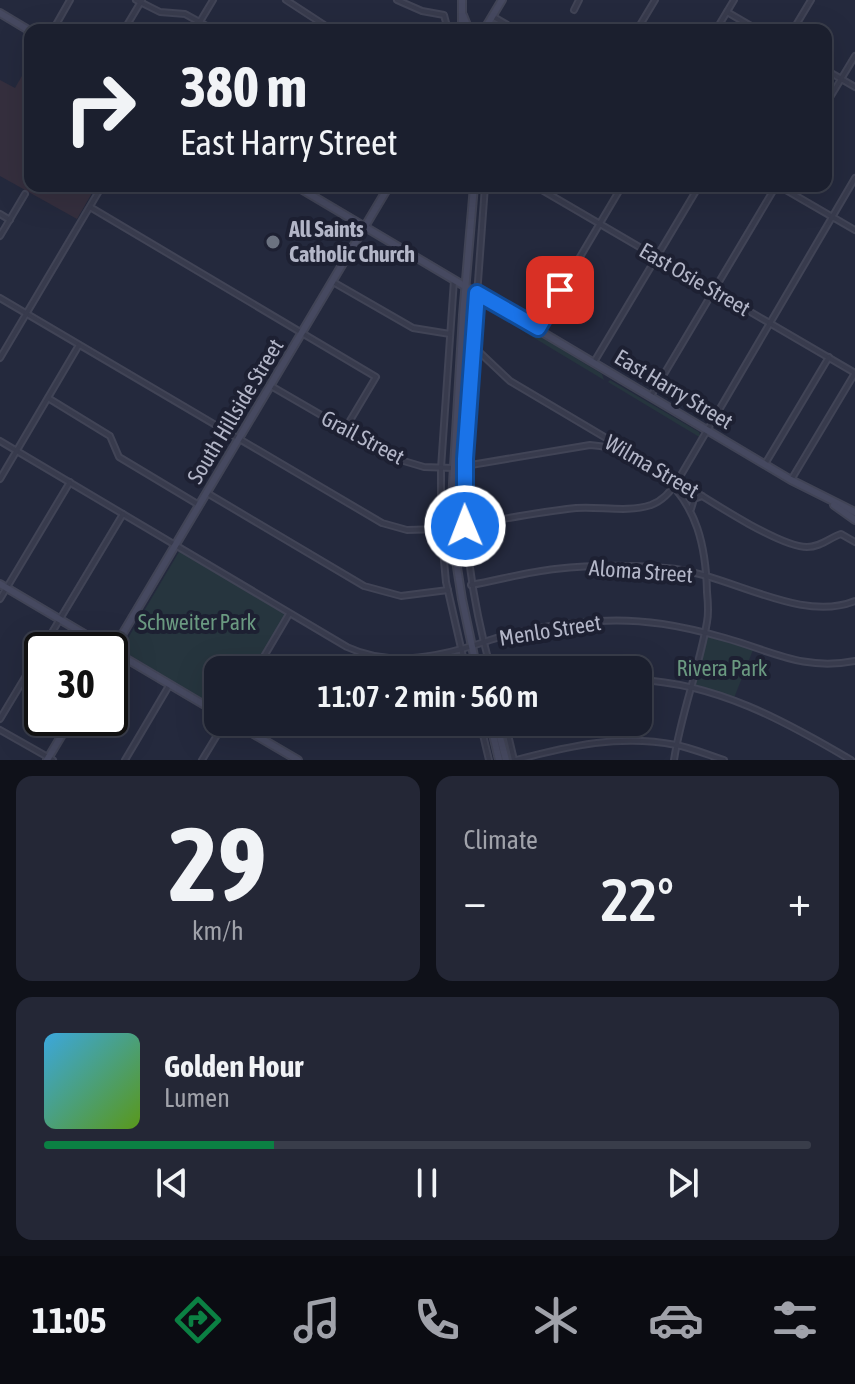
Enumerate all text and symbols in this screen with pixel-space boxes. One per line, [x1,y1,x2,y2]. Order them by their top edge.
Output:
text: 380 m [180,55,307,119]
icon: right [48,56,152,160]
text: East Harry Street [180,121,398,163]
place label: All Saints Catholic Church [288,216,415,267]
marker: All Saints Catholic Church [264,233,282,251]
street label: East Osie Street [635,237,755,321]
pin [526,256,594,324]
icon: arrive [538,268,582,312]
street label: South Hillside Street [182,334,288,488]
street label: East Harry Street [610,344,738,434]
street label: Grail Street [317,404,409,470]
street label: Wilma Street [600,429,704,503]
position arrow [423,484,507,568]
street label: Aloma Street [588,554,694,588]
park label: Schweiter Park [138,609,256,635]
street label: Menlo Street [497,609,603,651]
speed limit sign: 30 [24,632,128,736]
park label: Rivera Park [677,655,768,681]
text: 11:07 · 2 min · 560 m [318,679,538,713]
text: 29 [169,804,267,923]
text: Climate [464,825,538,855]
text: 22° [601,865,674,934]
text: − [464,875,486,925]
text: + [788,875,811,925]
text: km/h [192,916,244,946]
text: Golden Hour [164,1049,303,1083]
text: Lumen [164,1083,230,1113]
icon: previous [150,1161,194,1205]
icon: pause [405,1161,449,1205]
icon: next [661,1161,705,1205]
icon: directions [170,1292,226,1348]
icon: music [289,1292,345,1348]
icon: phone [409,1292,465,1348]
icon: climate [528,1292,584,1348]
icon: car [648,1292,704,1348]
icon: filters [767,1292,823,1348]
text: 11:05 [32,1299,107,1341]

